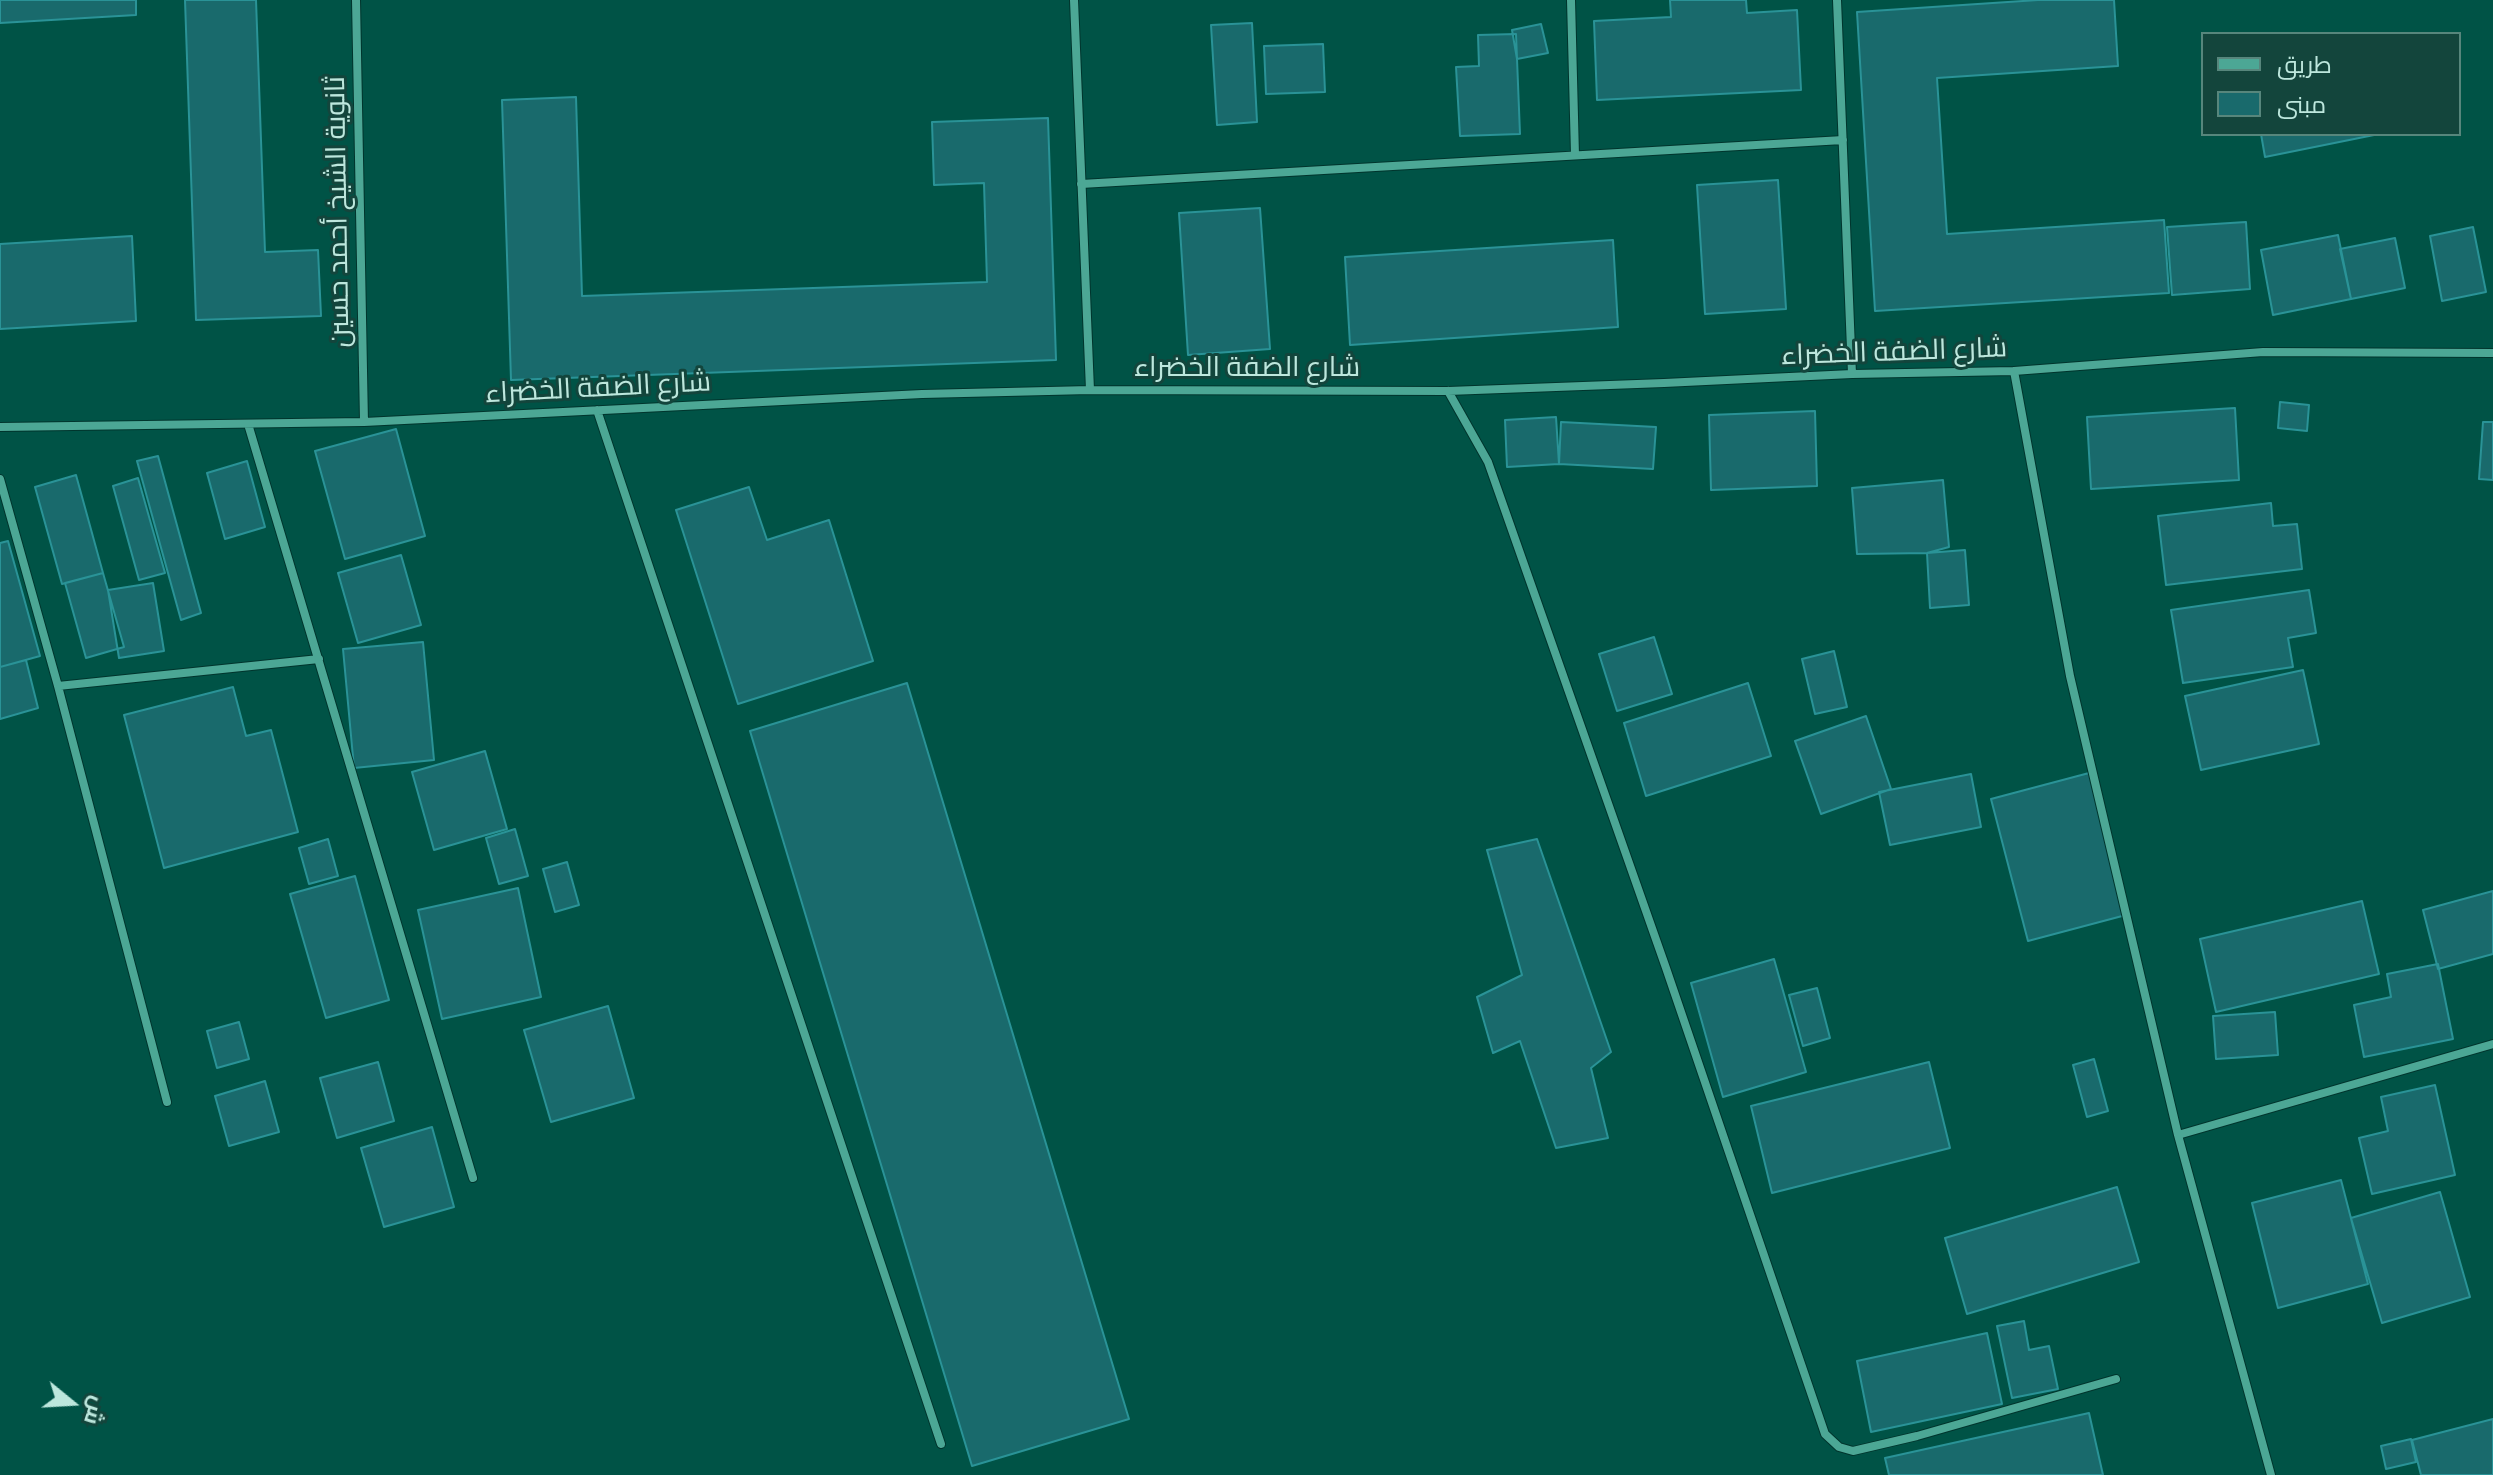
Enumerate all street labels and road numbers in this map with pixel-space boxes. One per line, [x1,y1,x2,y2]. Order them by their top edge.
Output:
street label: ثانوية الشيخ أحمد حسين [319,76,357,348]
street label: شارع الضفة الخضراء [1780,331,2008,373]
street label: شارع الضفة الخضراء [1134,351,1360,385]
street label: شارع الضفة الخضراء [484,365,712,411]

